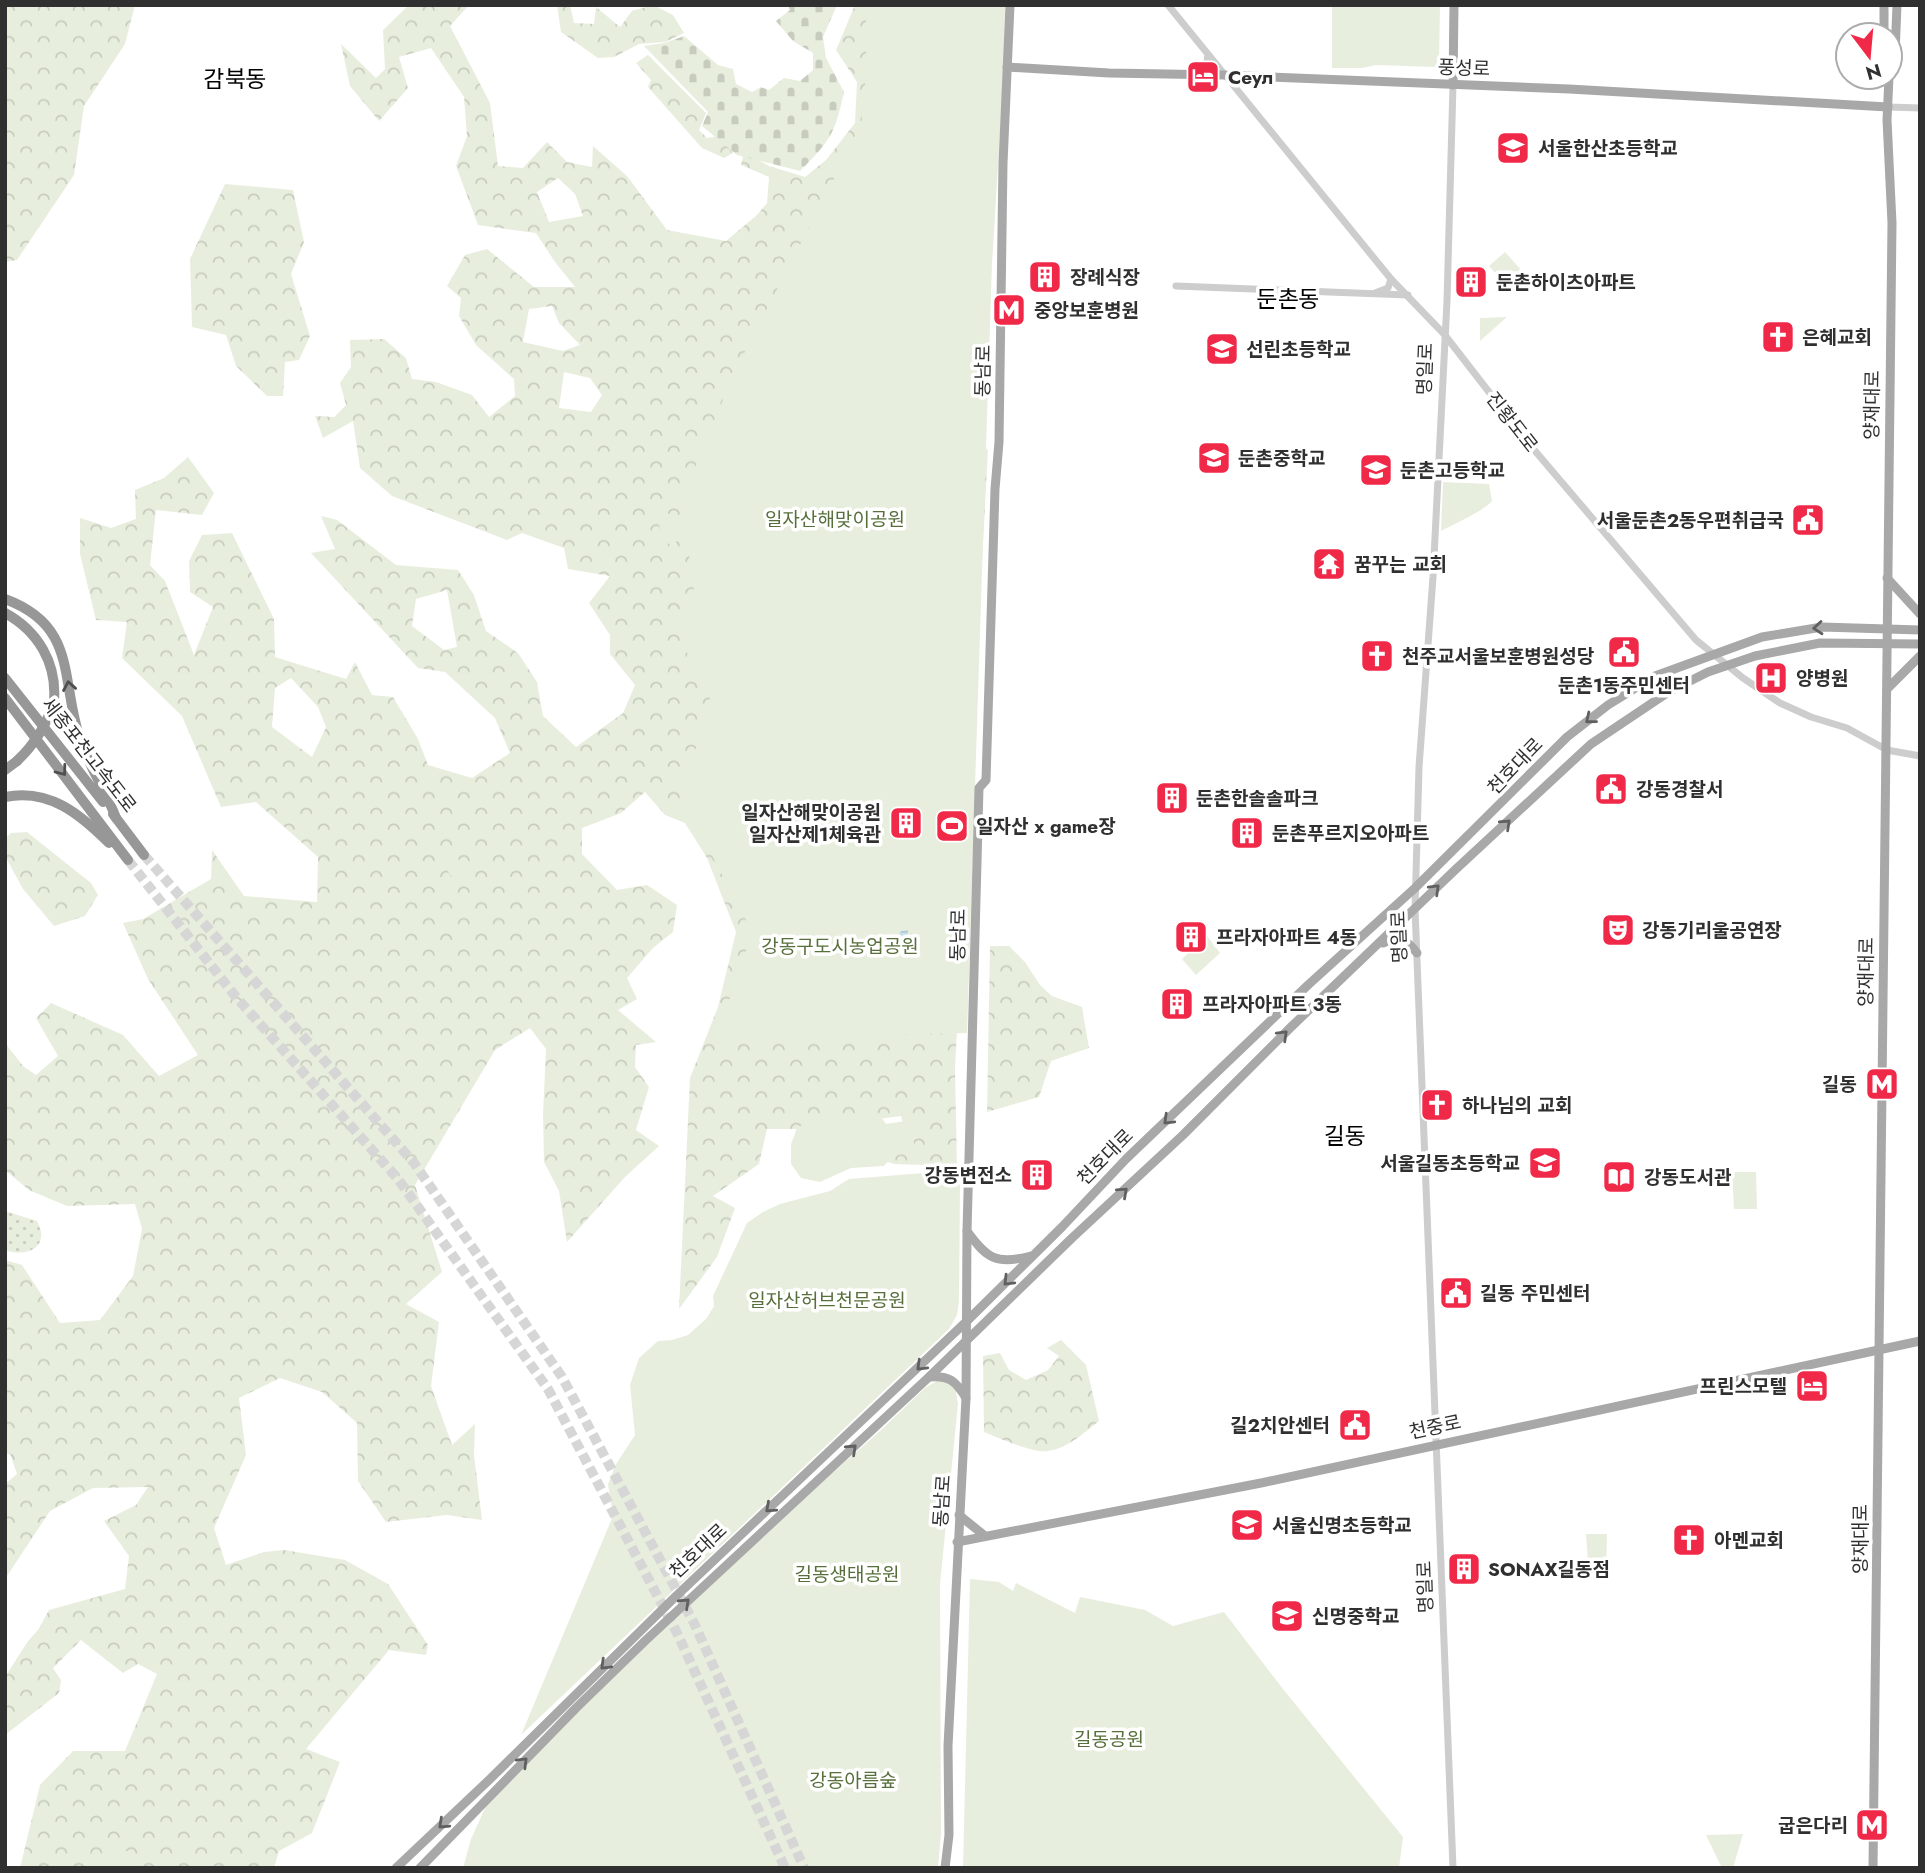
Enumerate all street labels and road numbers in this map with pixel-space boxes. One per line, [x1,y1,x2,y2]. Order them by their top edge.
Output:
street label: 풍성로 [1437,54,1491,82]
street label: 명일로 [1411,342,1439,396]
street label: 동남로 [969,345,997,397]
street label: 양재대로 [1858,370,1886,440]
street label: 진황도로 [1480,386,1544,458]
street label: 세종포천고속도로 [35,692,143,818]
street label: 천호대로 [1481,731,1549,801]
street label: 동남로 [944,909,972,961]
street label: 명일로 [1385,910,1413,964]
street label: 양재대로 [1852,937,1880,1007]
street label: 천호대로 [1071,1123,1139,1191]
street label: 천중로 [1407,1408,1463,1446]
street label: 동남로 [927,1474,957,1528]
street label: 양재대로 [1847,1504,1874,1574]
street label: 천호대로 [663,1517,733,1585]
street label: 명일로 [1411,1560,1439,1614]

